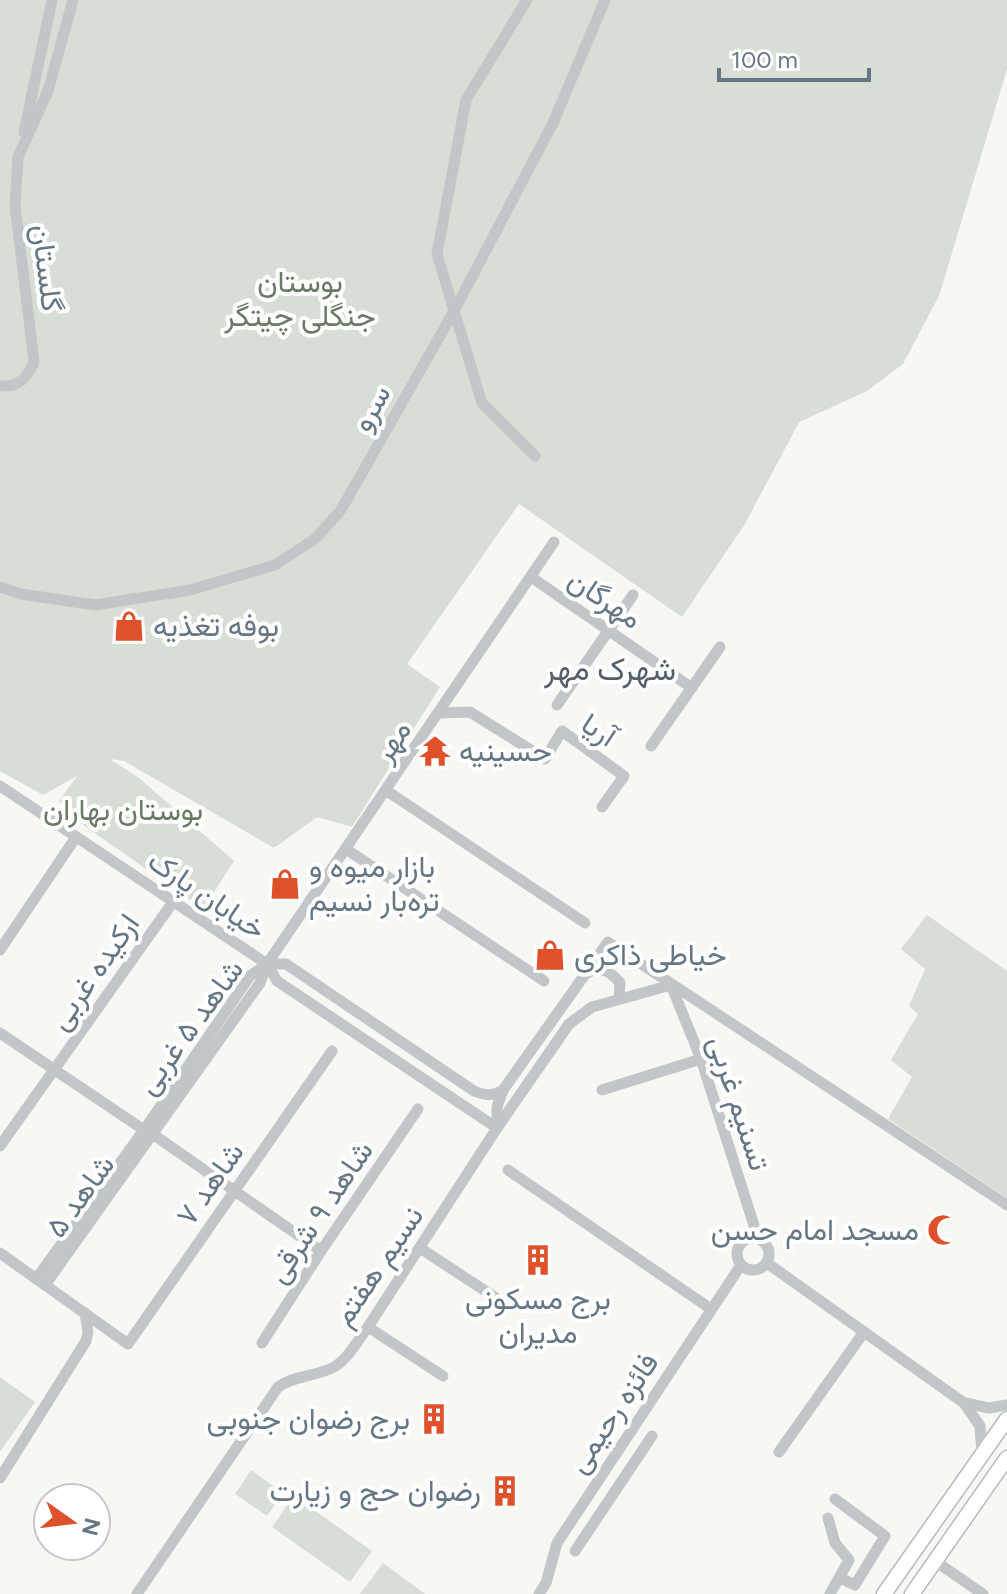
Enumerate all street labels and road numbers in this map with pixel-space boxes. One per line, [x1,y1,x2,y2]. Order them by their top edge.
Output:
street label: گلستان [24,222,71,314]
street label: سرو [343,378,399,438]
street label: مهرگان [561,561,649,637]
street label: آریا [575,705,625,756]
street label: مهر [364,713,419,770]
street label: خیابان پارک [140,842,273,949]
street label: ارکیده غربی [40,906,147,1037]
street label: شاهد ۵ غربی [128,952,251,1102]
street label: تسنیم غربی [699,1031,779,1175]
street label: شاهد ۹ شرقی [258,1133,381,1290]
street label: شاهد ۷ [168,1135,252,1233]
street label: شاهد ۵ [37,1147,122,1244]
street label: نسیم هفتم [324,1199,432,1333]
street label: فائزه رحیمی [559,1345,666,1480]

